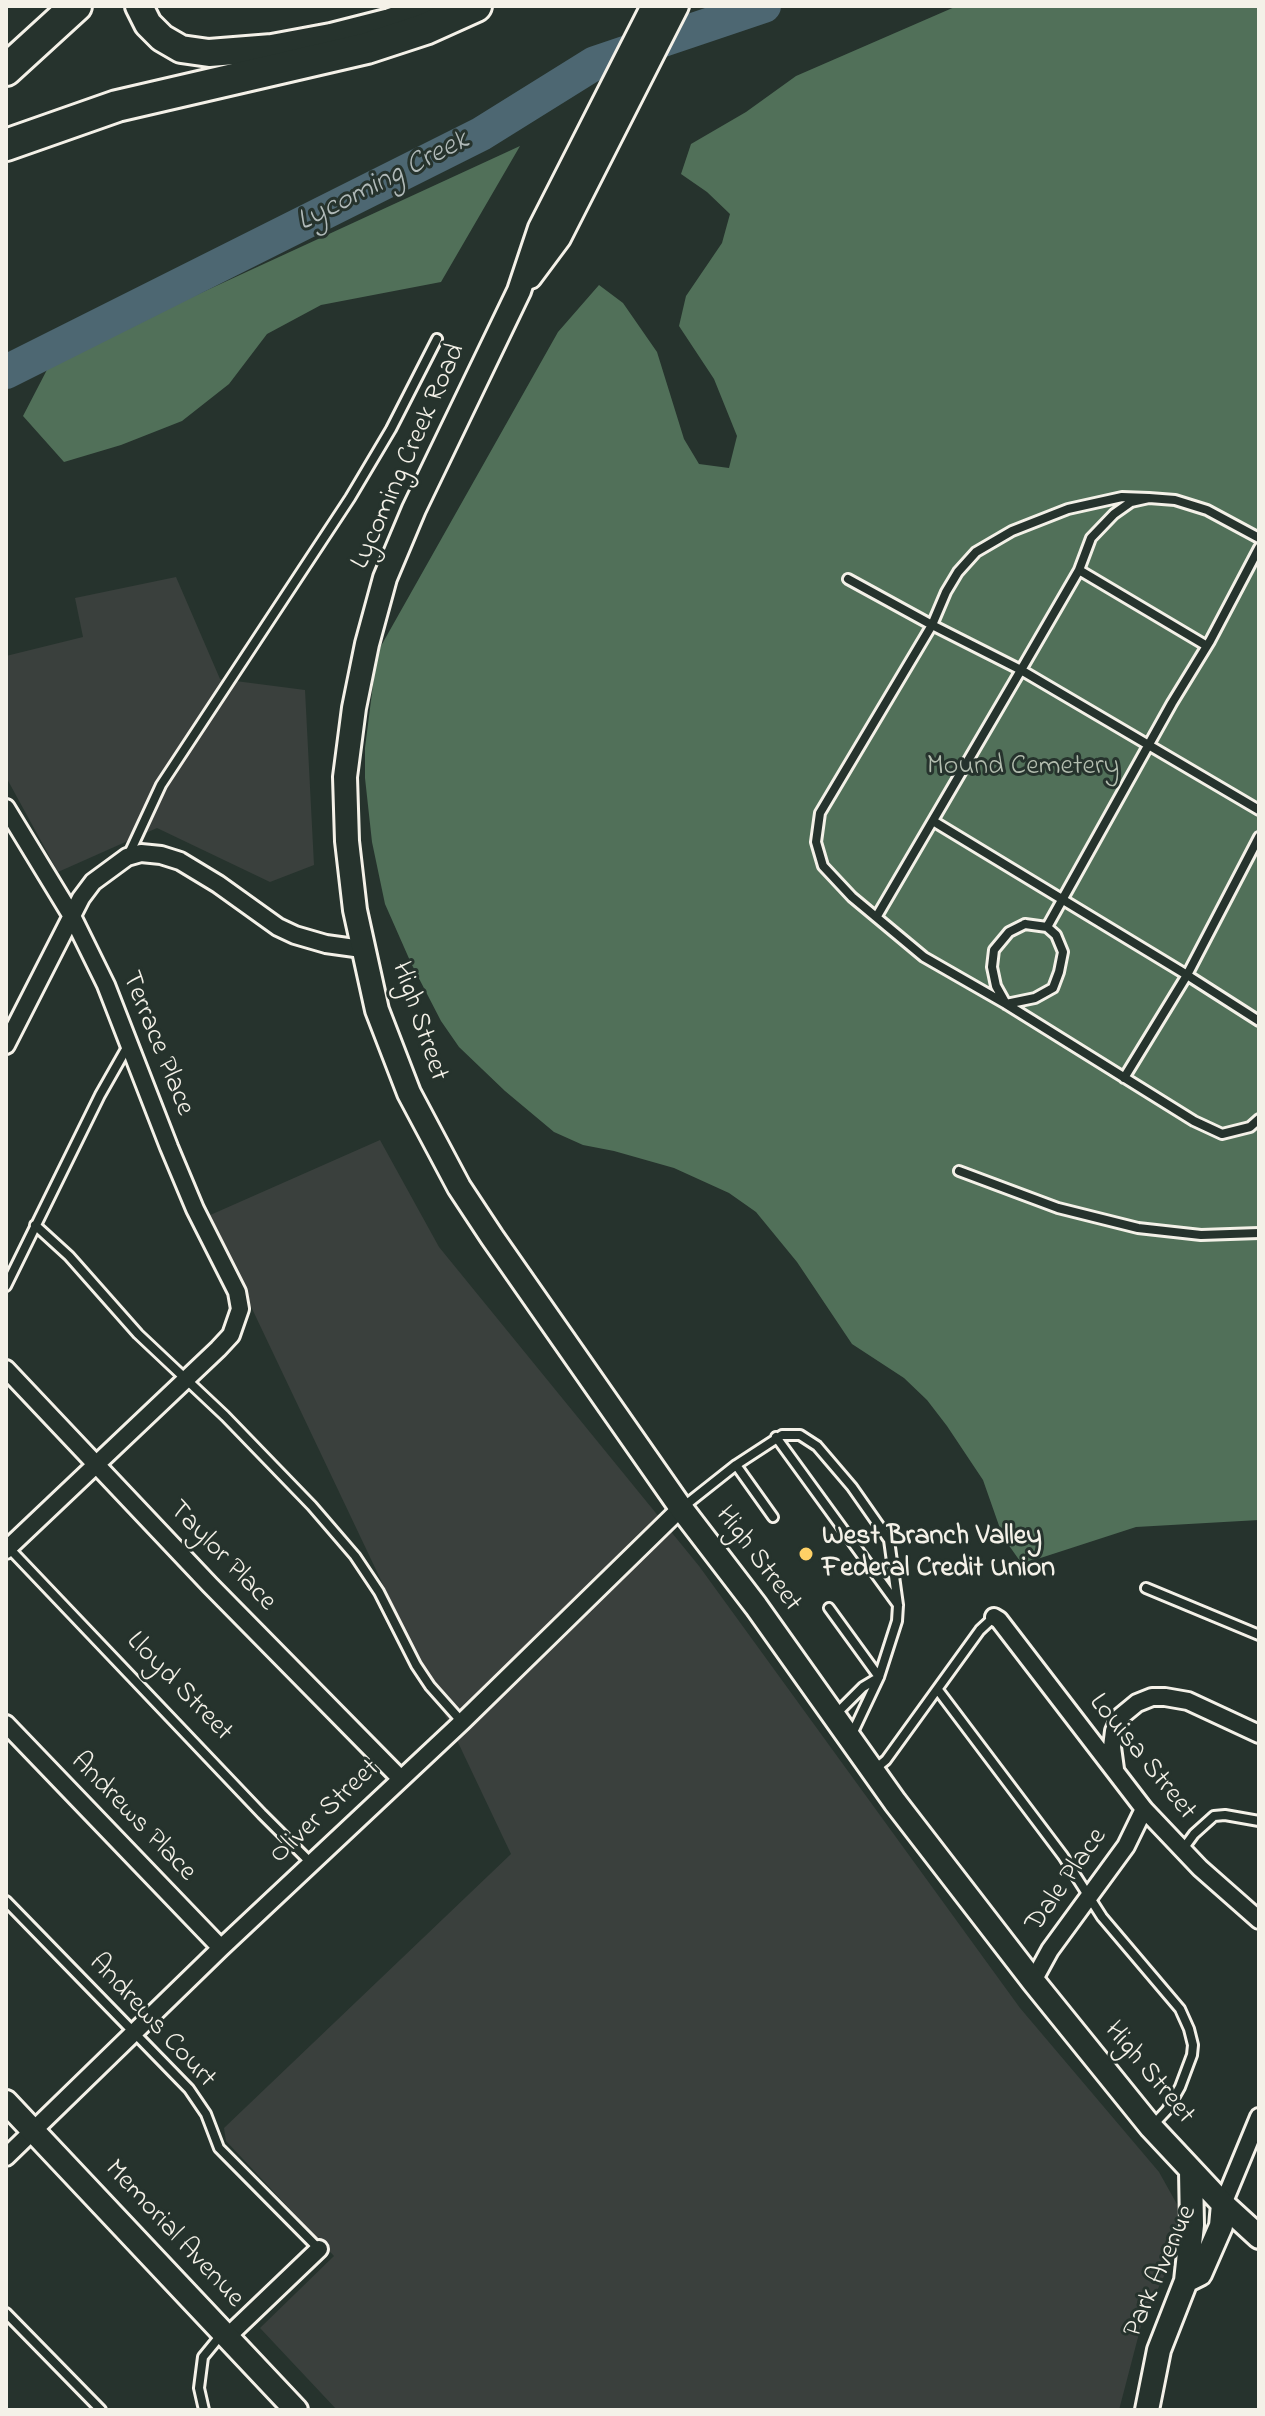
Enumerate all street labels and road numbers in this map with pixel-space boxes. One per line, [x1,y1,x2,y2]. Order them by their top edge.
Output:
street label: Lycoming Creek Road [345,339,475,575]
street label: High Street [382,958,454,1086]
street label: Terrace Place [112,967,200,1121]
street label: Taylor Place [160,1495,282,1619]
street label: High Street [706,1501,808,1619]
street label: Lloyd Street [118,1626,238,1750]
street label: Louisa Street [1080,1688,1202,1828]
street label: Andrews Place [62,1746,202,1890]
street label: Oliver Street [264,1753,388,1873]
street label: Dale Place [1020,1823,1116,1939]
street label: Andrews Court [80,1948,222,2096]
street label: High Street [1095,2016,1201,2132]
street label: Memorial Avenue [96,2154,250,2316]
street label: Park Avenue [1118,2201,1206,2343]

